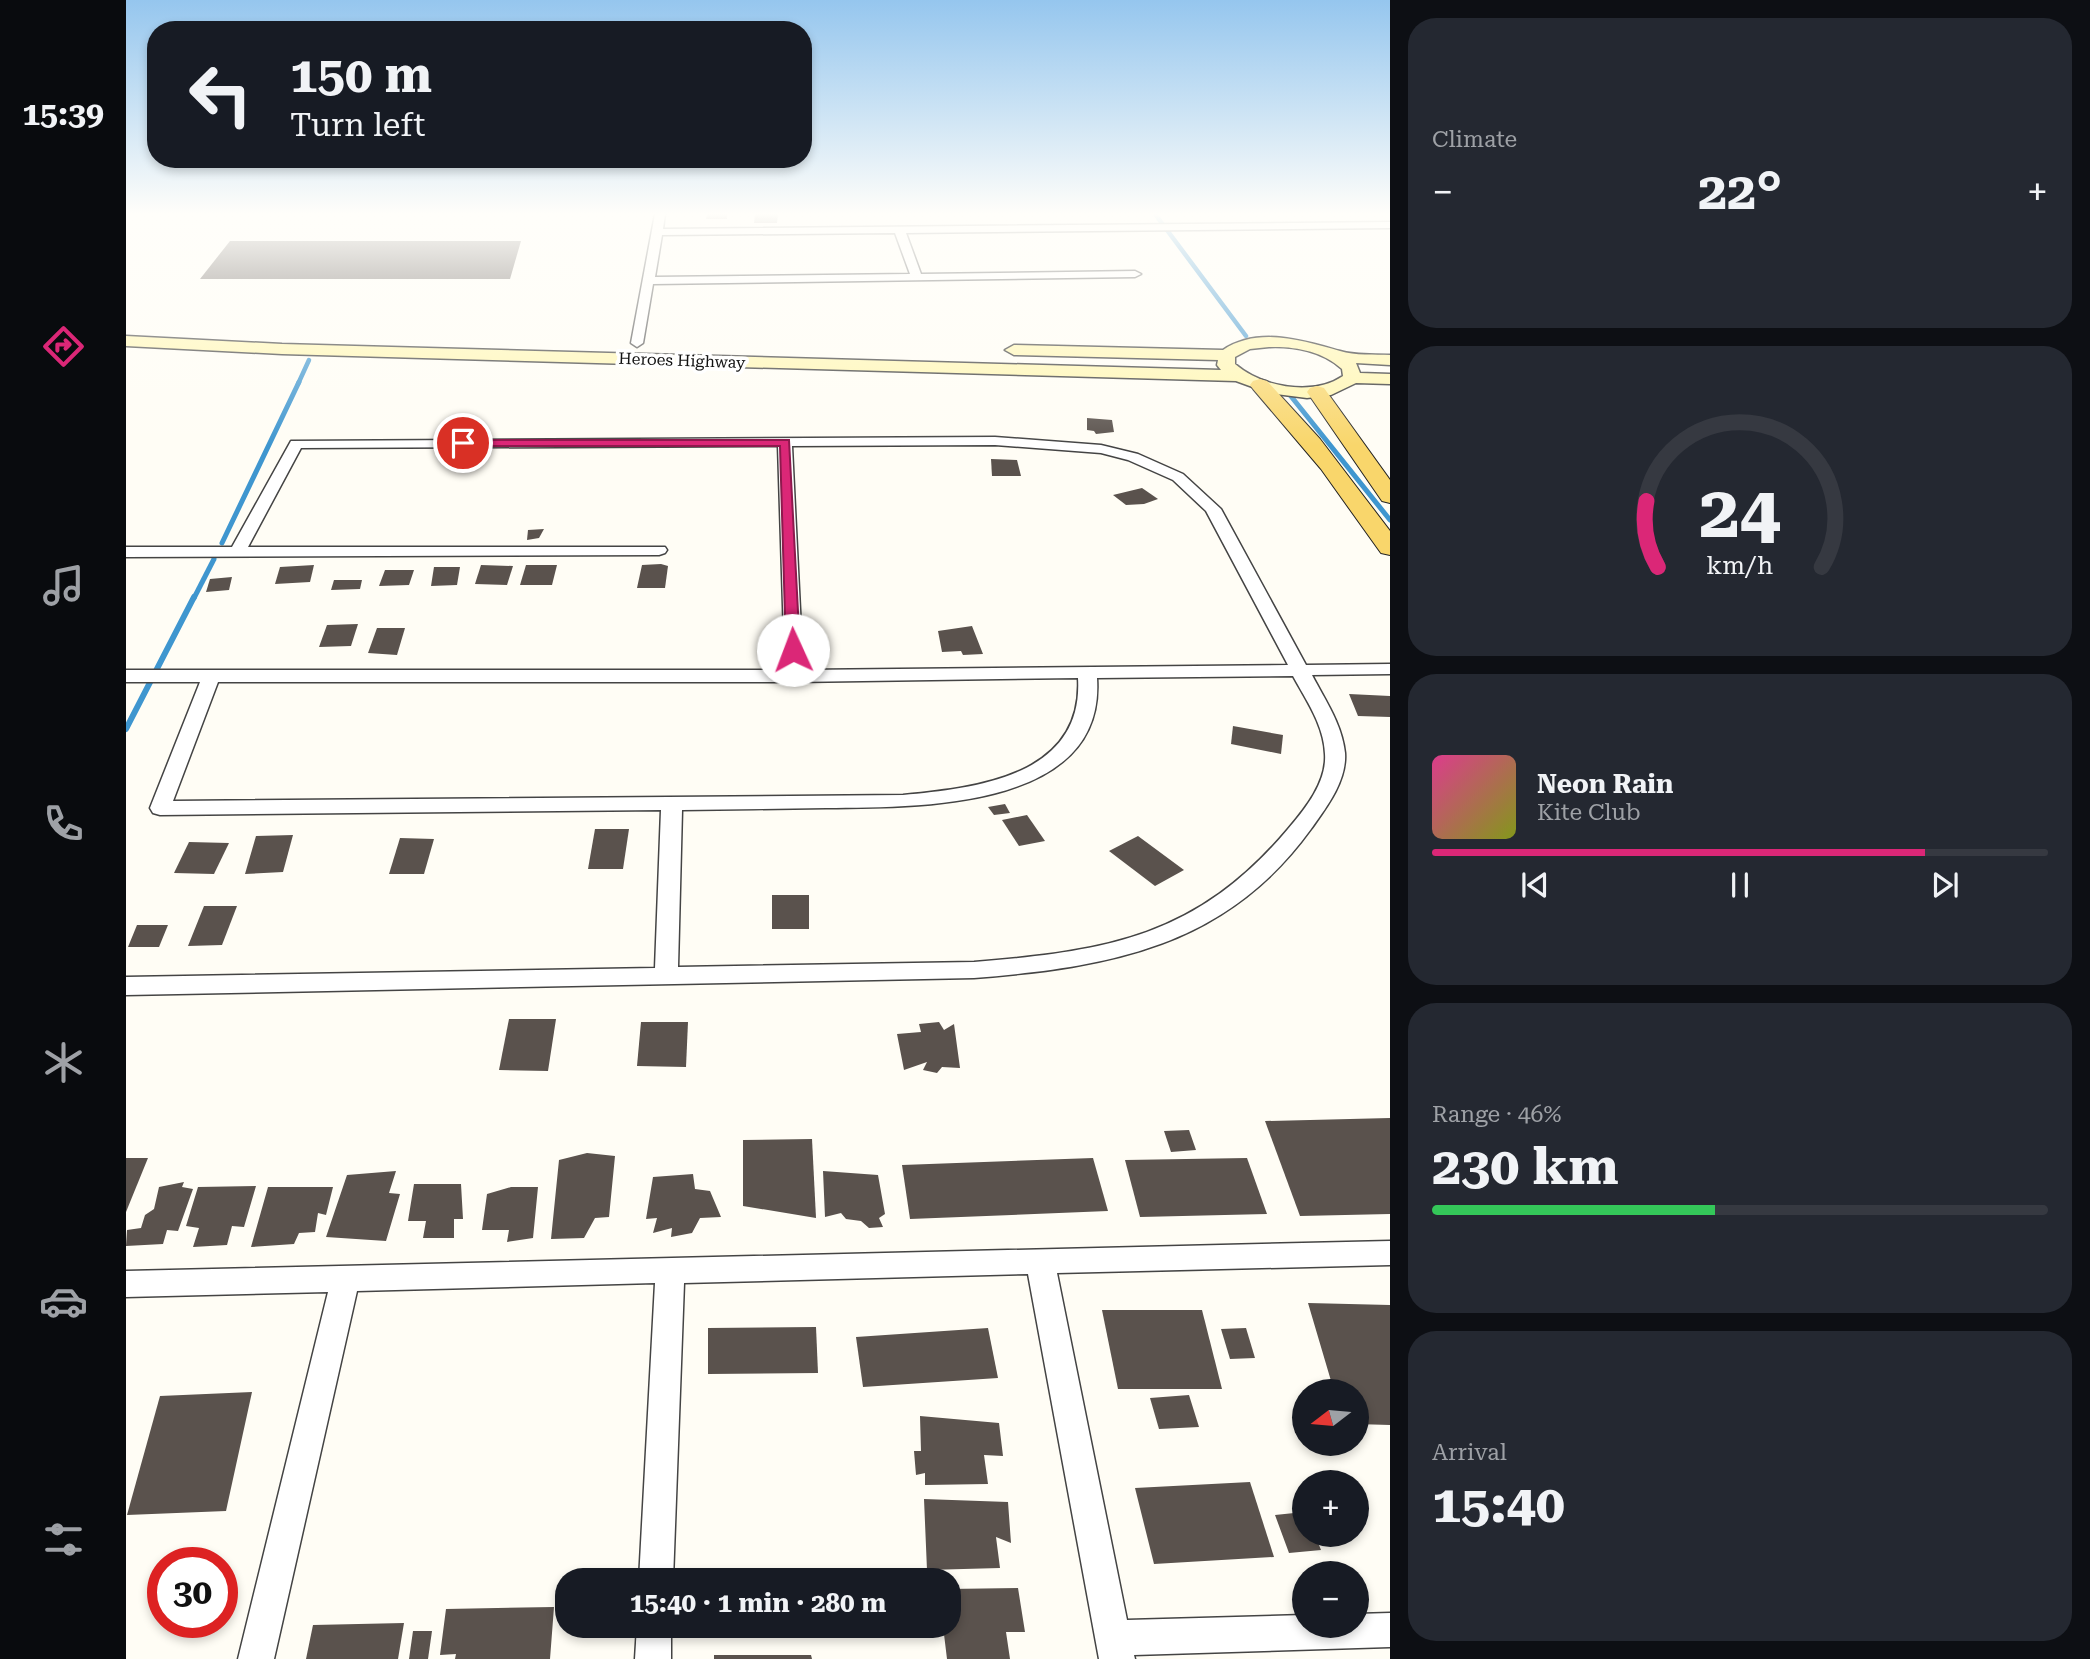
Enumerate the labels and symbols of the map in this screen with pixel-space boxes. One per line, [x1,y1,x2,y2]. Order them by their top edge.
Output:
street label: Heroes Highway [618,349,746,372]
pin [433,413,493,473]
position arrow [756,613,830,687]
north arrow [1292,1379,1368,1456]
speed limit sign: 30 [147,1547,238,1638]

